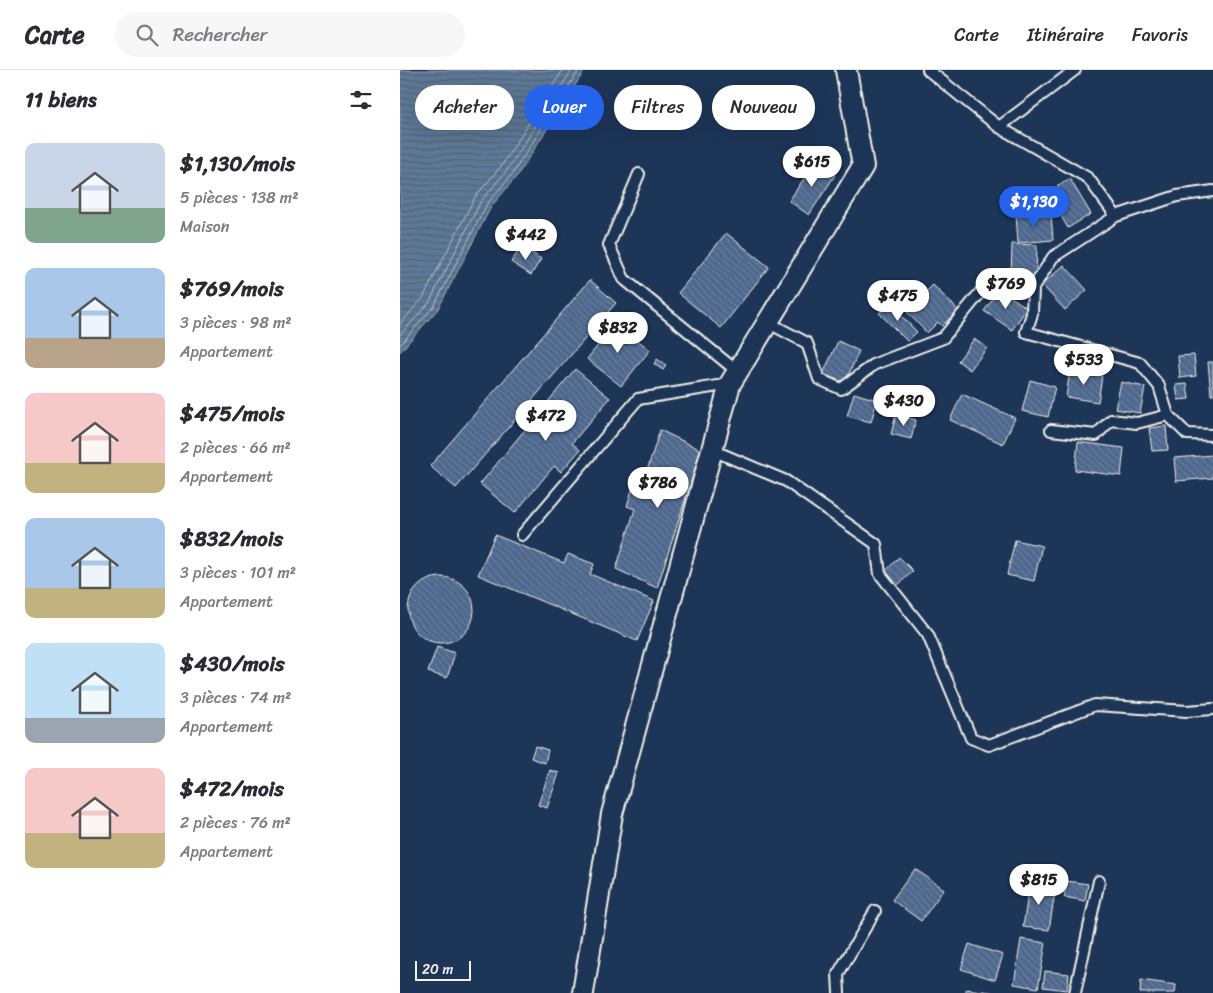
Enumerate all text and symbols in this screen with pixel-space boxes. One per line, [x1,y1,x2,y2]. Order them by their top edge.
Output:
search box [115,12,465,57]
text: Carte [25,14,85,56]
text: Rechercher [173,18,267,51]
text: Carte [954,19,999,51]
text: Itinéraire [1027,19,1104,51]
text: Favoris [1132,19,1188,51]
icon: search [133,21,161,49]
text: 11 biens [25,81,97,119]
chip: Acheter [415,85,514,130]
chip: Louer [524,85,604,130]
chip: Filtres [614,85,702,130]
chip: Nouveau [712,85,815,130]
icon: filters [347,86,375,114]
text: $1,130/mois [180,145,295,183]
pin: $615 [782,146,842,188]
text: $615 [794,147,830,176]
icon: home [65,163,125,223]
text: 5 pièces · 138 m² [180,183,298,212]
pin: $1,130 [993,186,1075,228]
text: $1,130 [1010,187,1058,216]
text: Maison [180,212,229,241]
pin: $442 [496,218,556,261]
text: $442 [506,220,546,249]
pin: $769 [976,268,1036,310]
text: $769 [987,269,1025,298]
text: $769/mois [180,270,284,308]
pin: $475 [868,280,928,322]
text: $475 [878,281,918,310]
icon: home [65,288,125,348]
text: 3 pièces · 98 m² [180,308,292,337]
pin: $832 [588,312,648,354]
text: $832 [599,313,637,342]
text: Appartement [180,337,273,366]
pin: $533 [1054,344,1114,386]
text: $533 [1065,345,1103,374]
pin: $430 [874,384,934,427]
text: $430 [884,386,924,415]
text: $475/mois [180,395,285,433]
pin: $472 [516,400,576,442]
text: $472 [526,401,566,430]
icon: home [65,413,125,473]
text: 2 pièces · 66 m² [180,433,291,462]
text: Appartement [180,462,273,491]
pin: $786 [628,466,688,509]
text: $786 [639,468,677,497]
text: $832/mois [180,520,283,558]
icon: home [65,538,125,598]
text: 3 pièces · 101 m² [180,558,296,587]
text: Appartement [180,587,273,616]
text: $430/mois [180,645,285,683]
icon: home [65,663,125,723]
text: 3 pièces · 74 m² [180,683,291,712]
text: Appartement [180,712,273,741]
text: $472/mois [180,770,284,808]
icon: home [65,788,125,848]
text: 2 pièces · 76 m² [180,808,291,837]
text: Appartement [180,837,273,866]
pin: $815 [1009,864,1069,906]
text: $815 [1020,865,1058,894]
text: 20 m [422,957,453,982]
scale bar [415,958,471,981]

